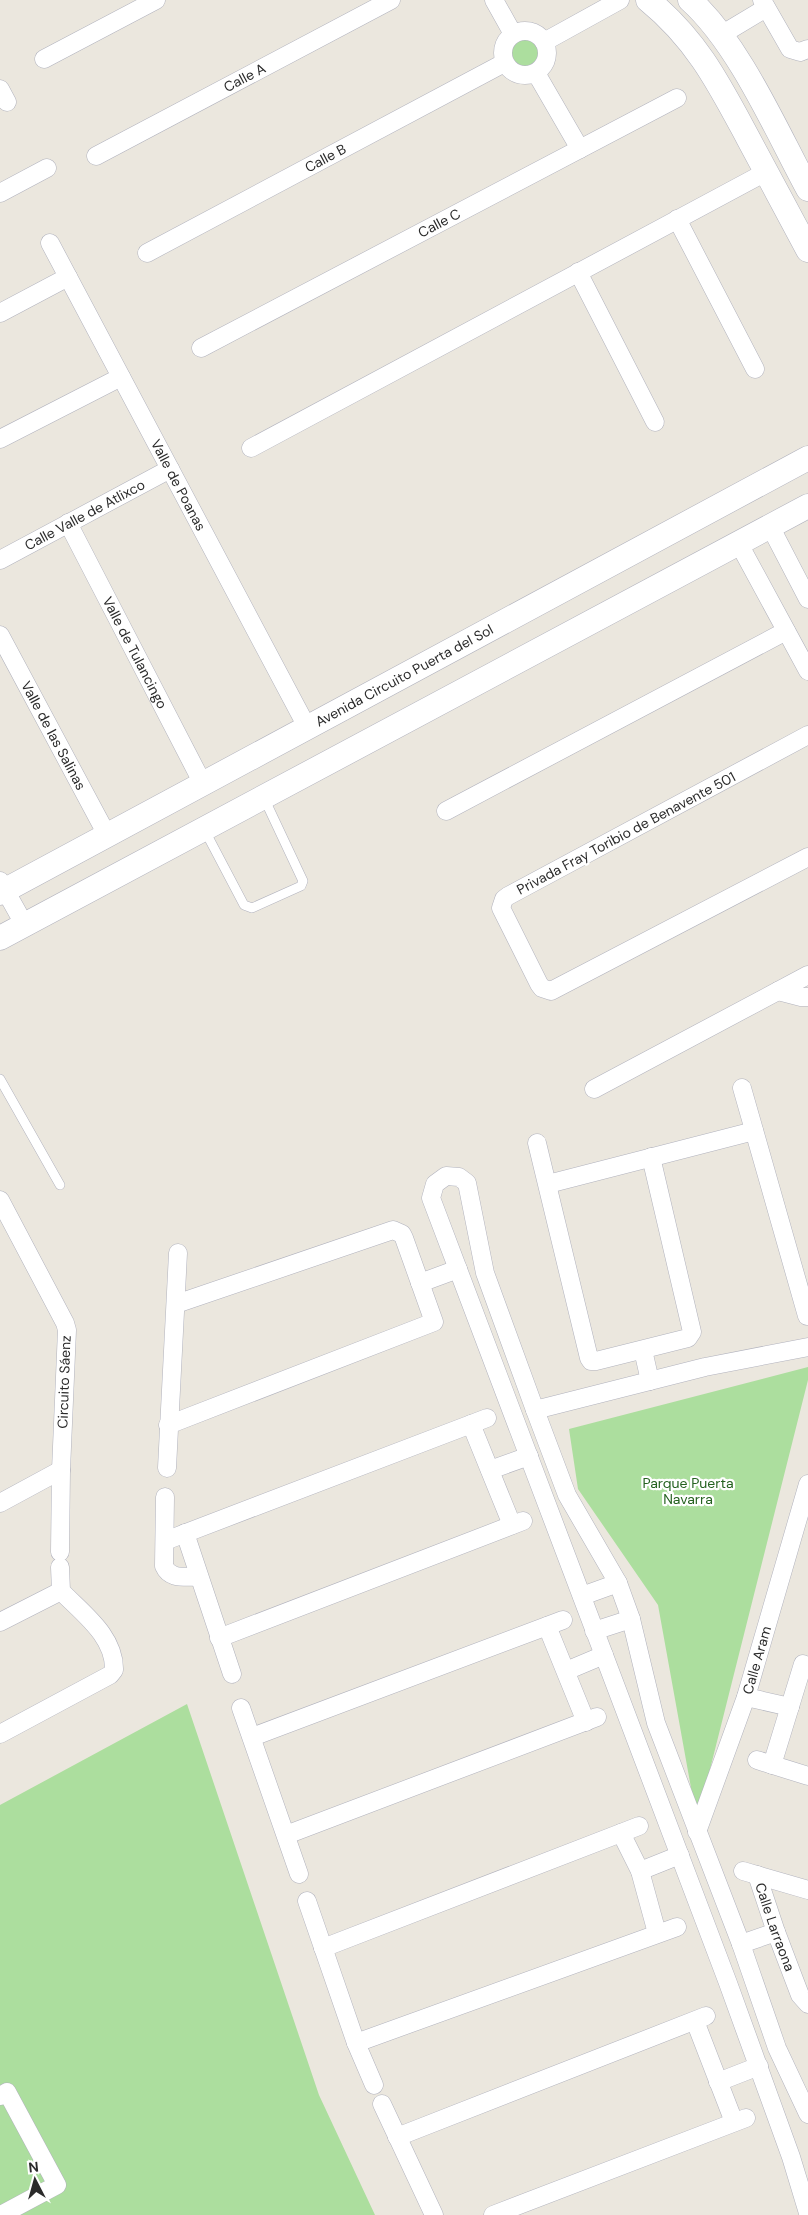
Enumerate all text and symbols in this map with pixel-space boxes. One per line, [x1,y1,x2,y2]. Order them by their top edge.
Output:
street label: Calle A [220,59,269,96]
street label: Calle B [302,140,349,176]
street label: Calle C [415,204,464,242]
street label: Valle de Poanas [147,436,210,534]
street label: Calle Valle de Atlixco [21,475,148,554]
street label: Valle de Tulancingo [99,594,172,712]
street label: Avenida Circuito Puerta del Sol [312,620,496,731]
street label: Valle de las Salinas [17,678,90,793]
street label: Privada Fray Toribio de Benavente 501 [513,767,739,899]
street label: Circuito Sáenz [53,1335,75,1429]
park label: Parque Puerta Navarra [642,1474,734,1508]
street label: Calle Aram [738,1624,775,1696]
street label: Calle Larraona [751,1880,799,1974]
north arrow [10,2155,60,2205]
text: N [28,2158,40,2177]

